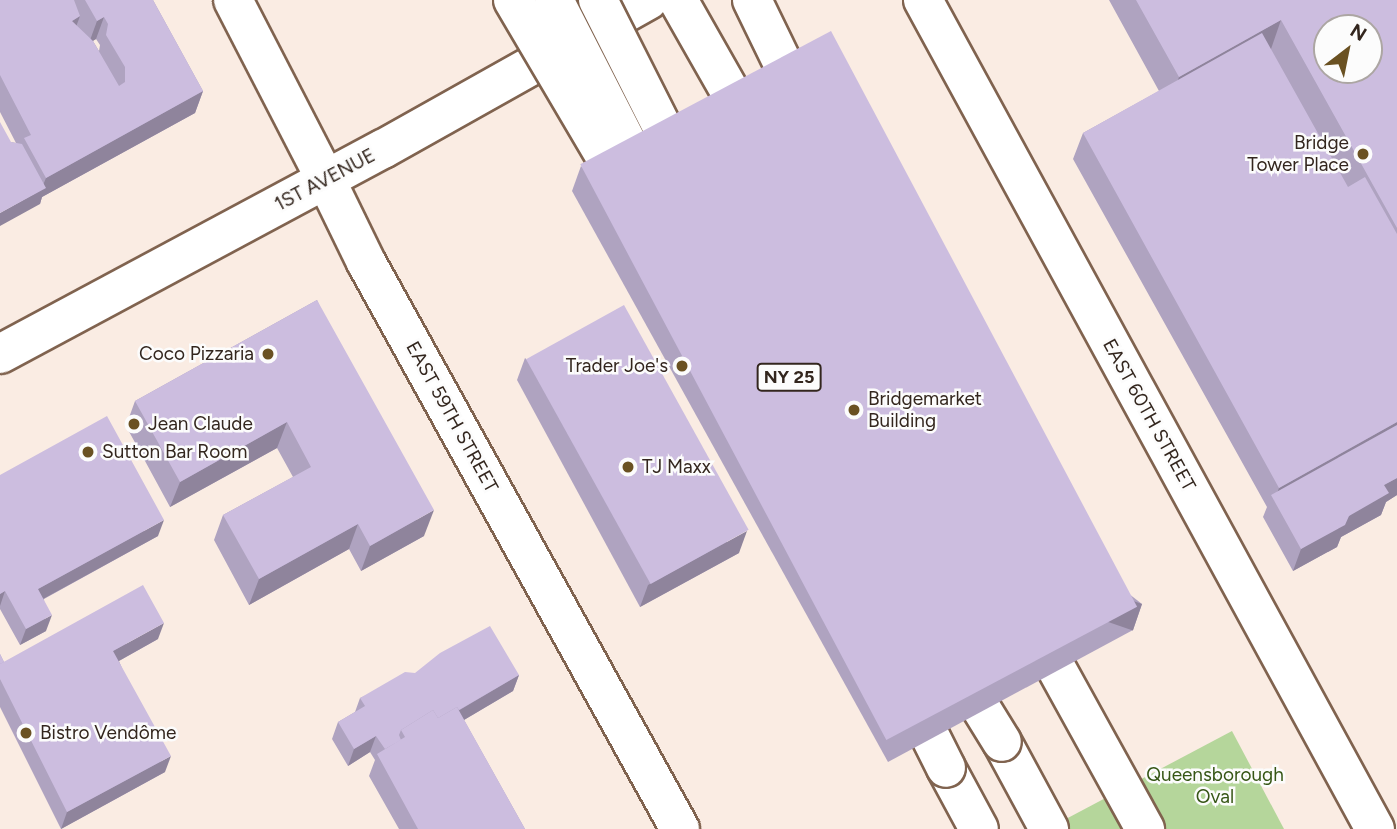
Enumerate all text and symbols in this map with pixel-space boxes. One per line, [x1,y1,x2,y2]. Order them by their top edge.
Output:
north arrow [1313,14,1383,84]
text: N [1346,19,1371,46]
place label: Bridge Tower Place [1247,132,1349,176]
street label: 1ST AVENUE [271,144,379,216]
marker: Bridge Tower Place [1355,146,1371,162]
street label: EAST 60TH STREET [1098,335,1200,495]
street label: EAST 59TH STREET [401,338,503,496]
place label: Coco Pizzaria [139,343,254,365]
marker: Coco Pizzaria [260,346,276,362]
place label: Trader Joe's [566,355,668,377]
marker: Trader Joe's [674,358,690,374]
road number: NY 25 [756,362,822,391]
place label: Bridgemarket Building [868,388,982,432]
marker: Bridgemarket Building [846,402,862,418]
place label: Jean Claude [148,413,253,435]
marker: Jean Claude [126,416,142,432]
place label: Sutton Bar Room [102,441,247,463]
marker: Sutton Bar Room [80,444,96,460]
place label: TJ Maxx [642,456,711,478]
marker: TJ Maxx [620,459,636,475]
place label: Bistro Vendôme [40,722,176,744]
marker: Bistro Vendôme [18,725,34,741]
park label: Queensborough Oval [1146,764,1284,808]

